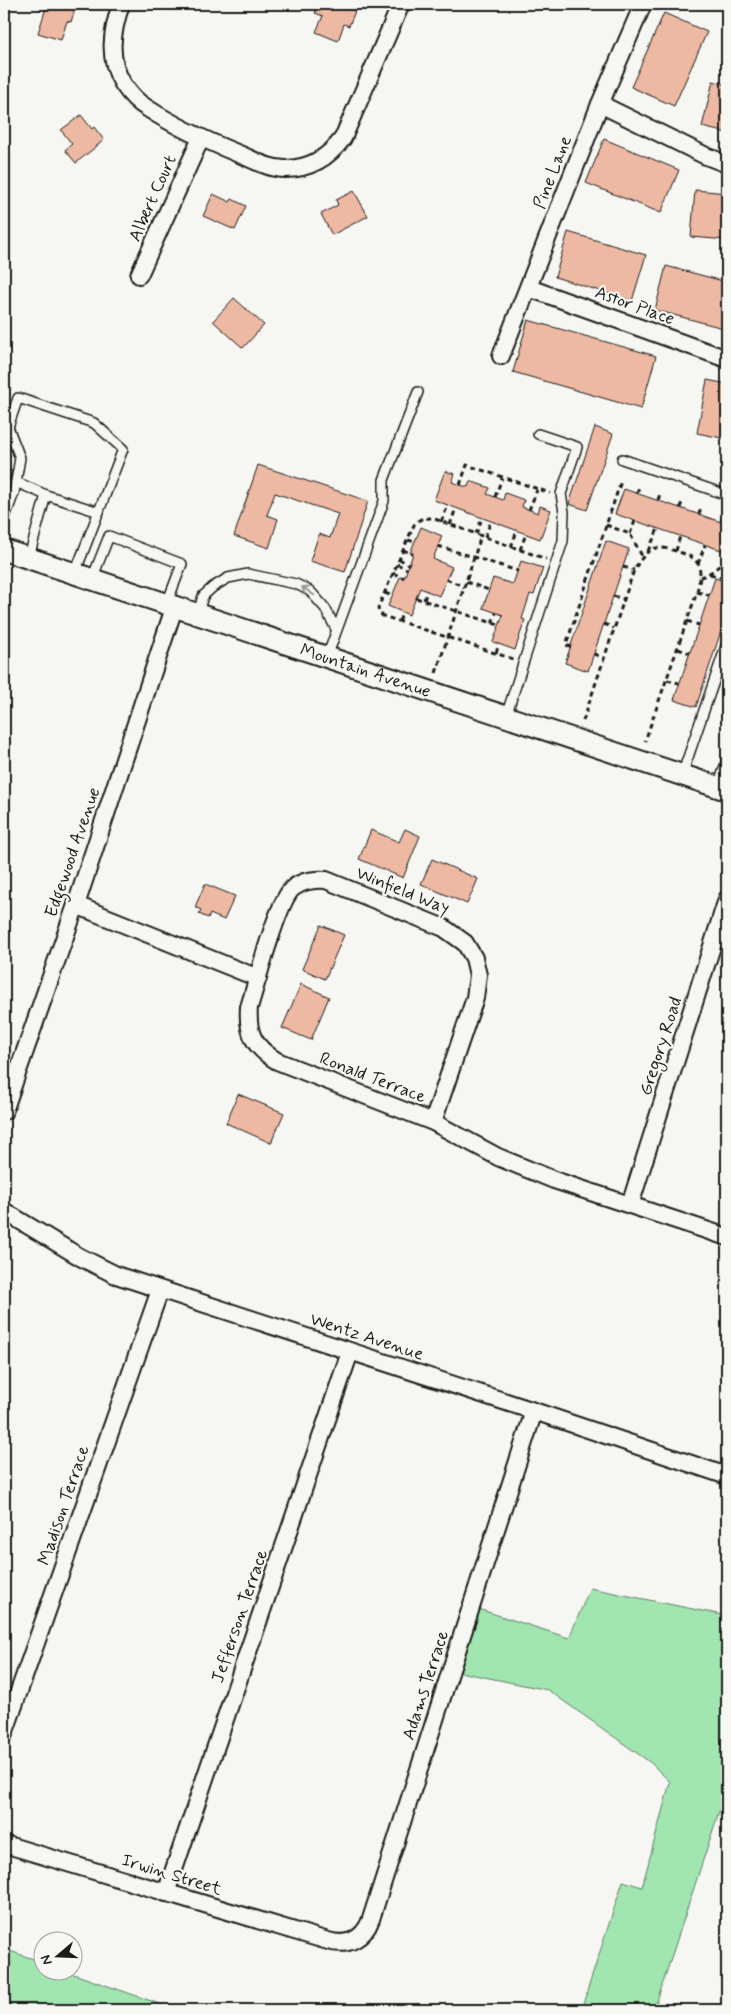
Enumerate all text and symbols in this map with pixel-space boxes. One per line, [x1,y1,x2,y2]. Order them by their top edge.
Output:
street label: Pine Lane [528,132,578,212]
street label: Albert Court [123,151,183,246]
street label: Astor Place [592,280,678,331]
one-way arrow [301,586,315,596]
street label: Mountain Avenue [297,638,434,704]
street label: Edgewood Avenue [39,784,108,921]
street label: Winfield Way [352,861,453,921]
street label: Gregory Road [634,994,689,1099]
street label: Ronald Terrace [316,1047,429,1109]
street label: Wentz Avenue [307,1307,427,1367]
street label: Madison Terrace [32,1442,96,1568]
street label: Jefferson Terrace [206,1546,274,1686]
street label: Adams Terrace [397,1627,455,1743]
street label: Irwin Street [119,1848,225,1902]
north arrow [32,1932,82,1982]
text: N [37,1953,57,1967]

